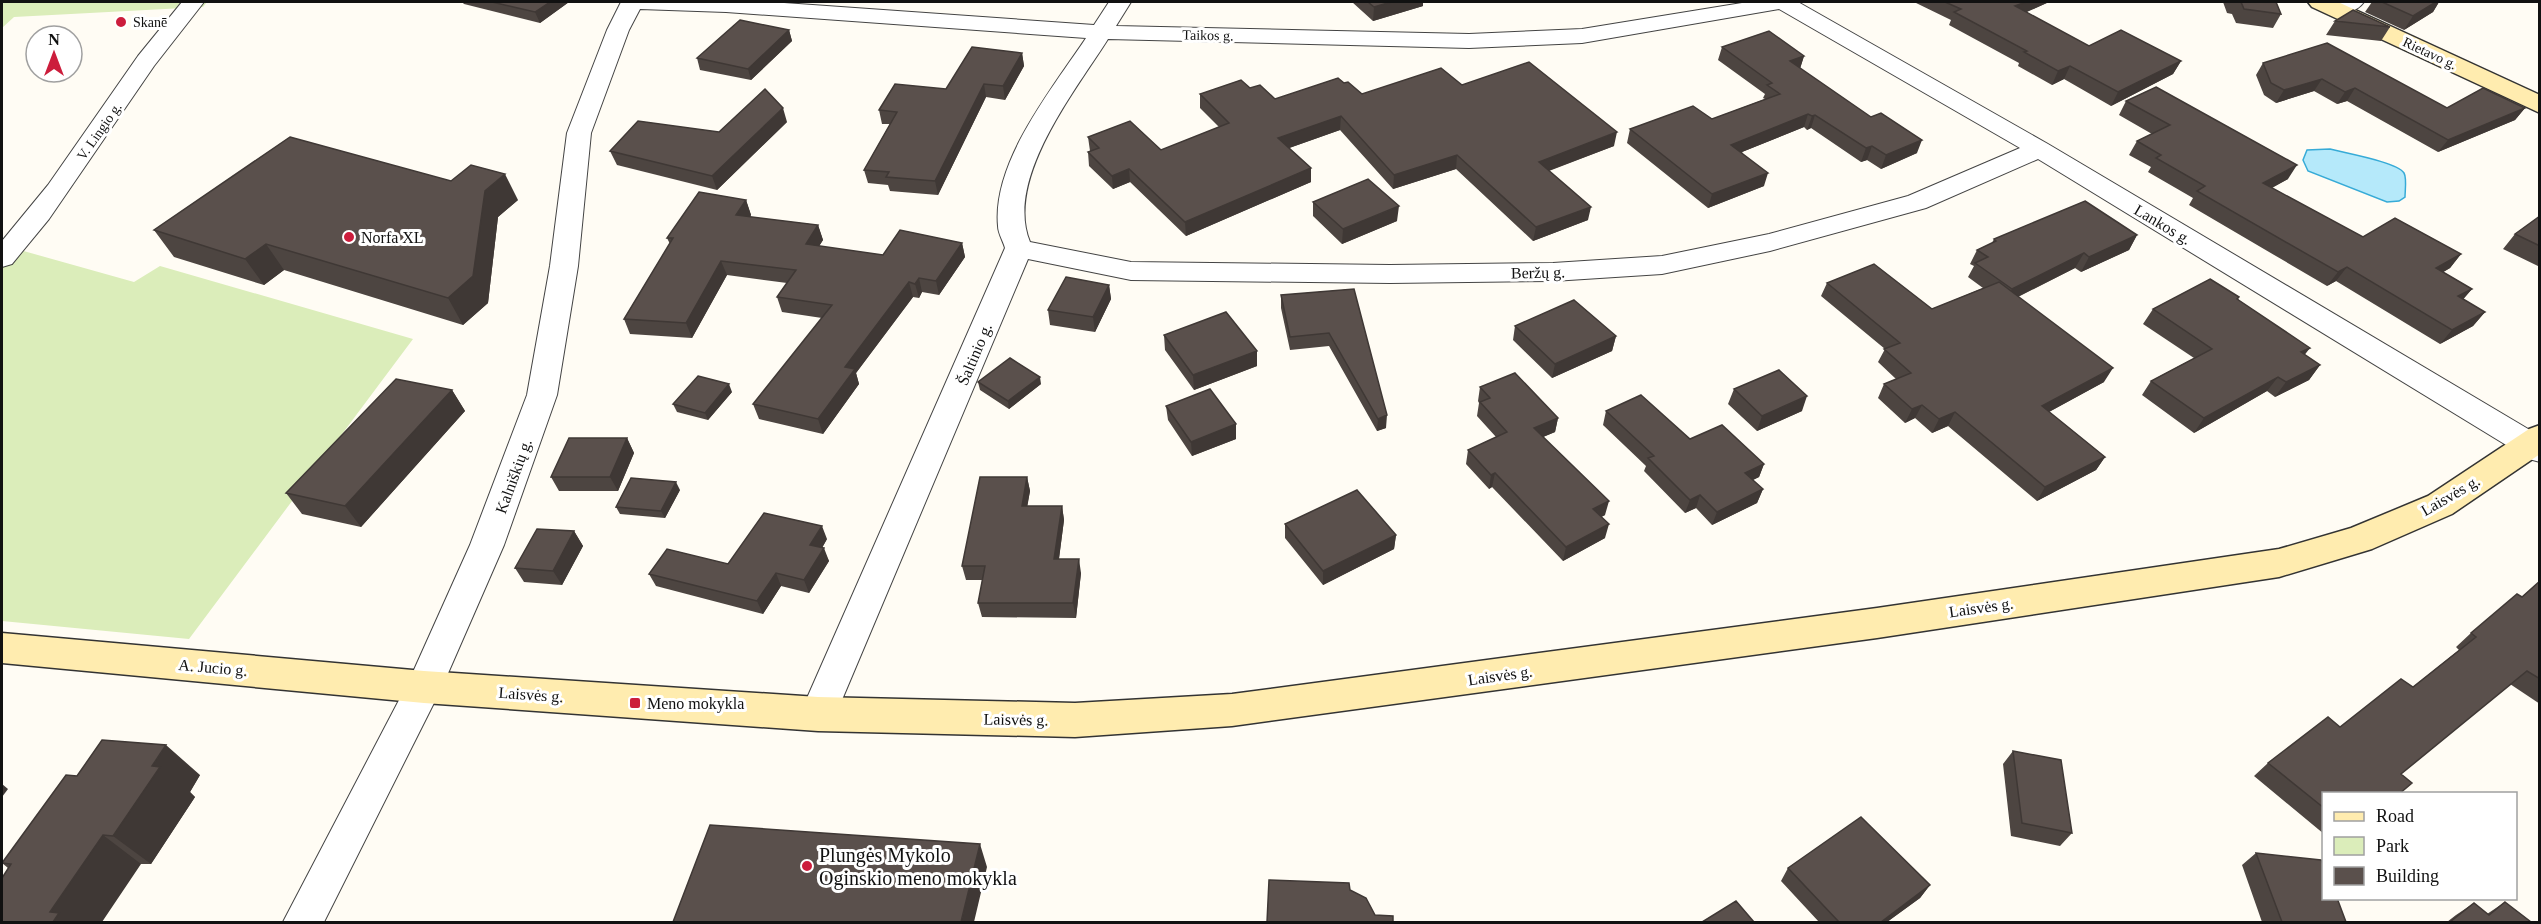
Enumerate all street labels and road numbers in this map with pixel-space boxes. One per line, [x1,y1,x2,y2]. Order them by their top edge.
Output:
street label: Taikos g. [1182,28,1234,43]
street label: Rietavo g. [2401,34,2459,72]
street label: V. Lingio g. [74,100,125,163]
street label: Lankos g. [2131,201,2194,249]
street label: Beržų g. [1511,264,1565,282]
street label: Šaltinio g. [953,320,996,388]
street label: Kalniškių g. [492,437,536,516]
street label: Laisvės g. [2418,472,2483,520]
street label: Laisvės g. [1948,595,2015,621]
street label: A. Jucio g. [178,656,248,680]
street label: Laisvės g. [1467,663,1534,689]
street label: Laisvės g. [498,684,564,706]
street label: Laisvės g. [983,710,1049,730]

